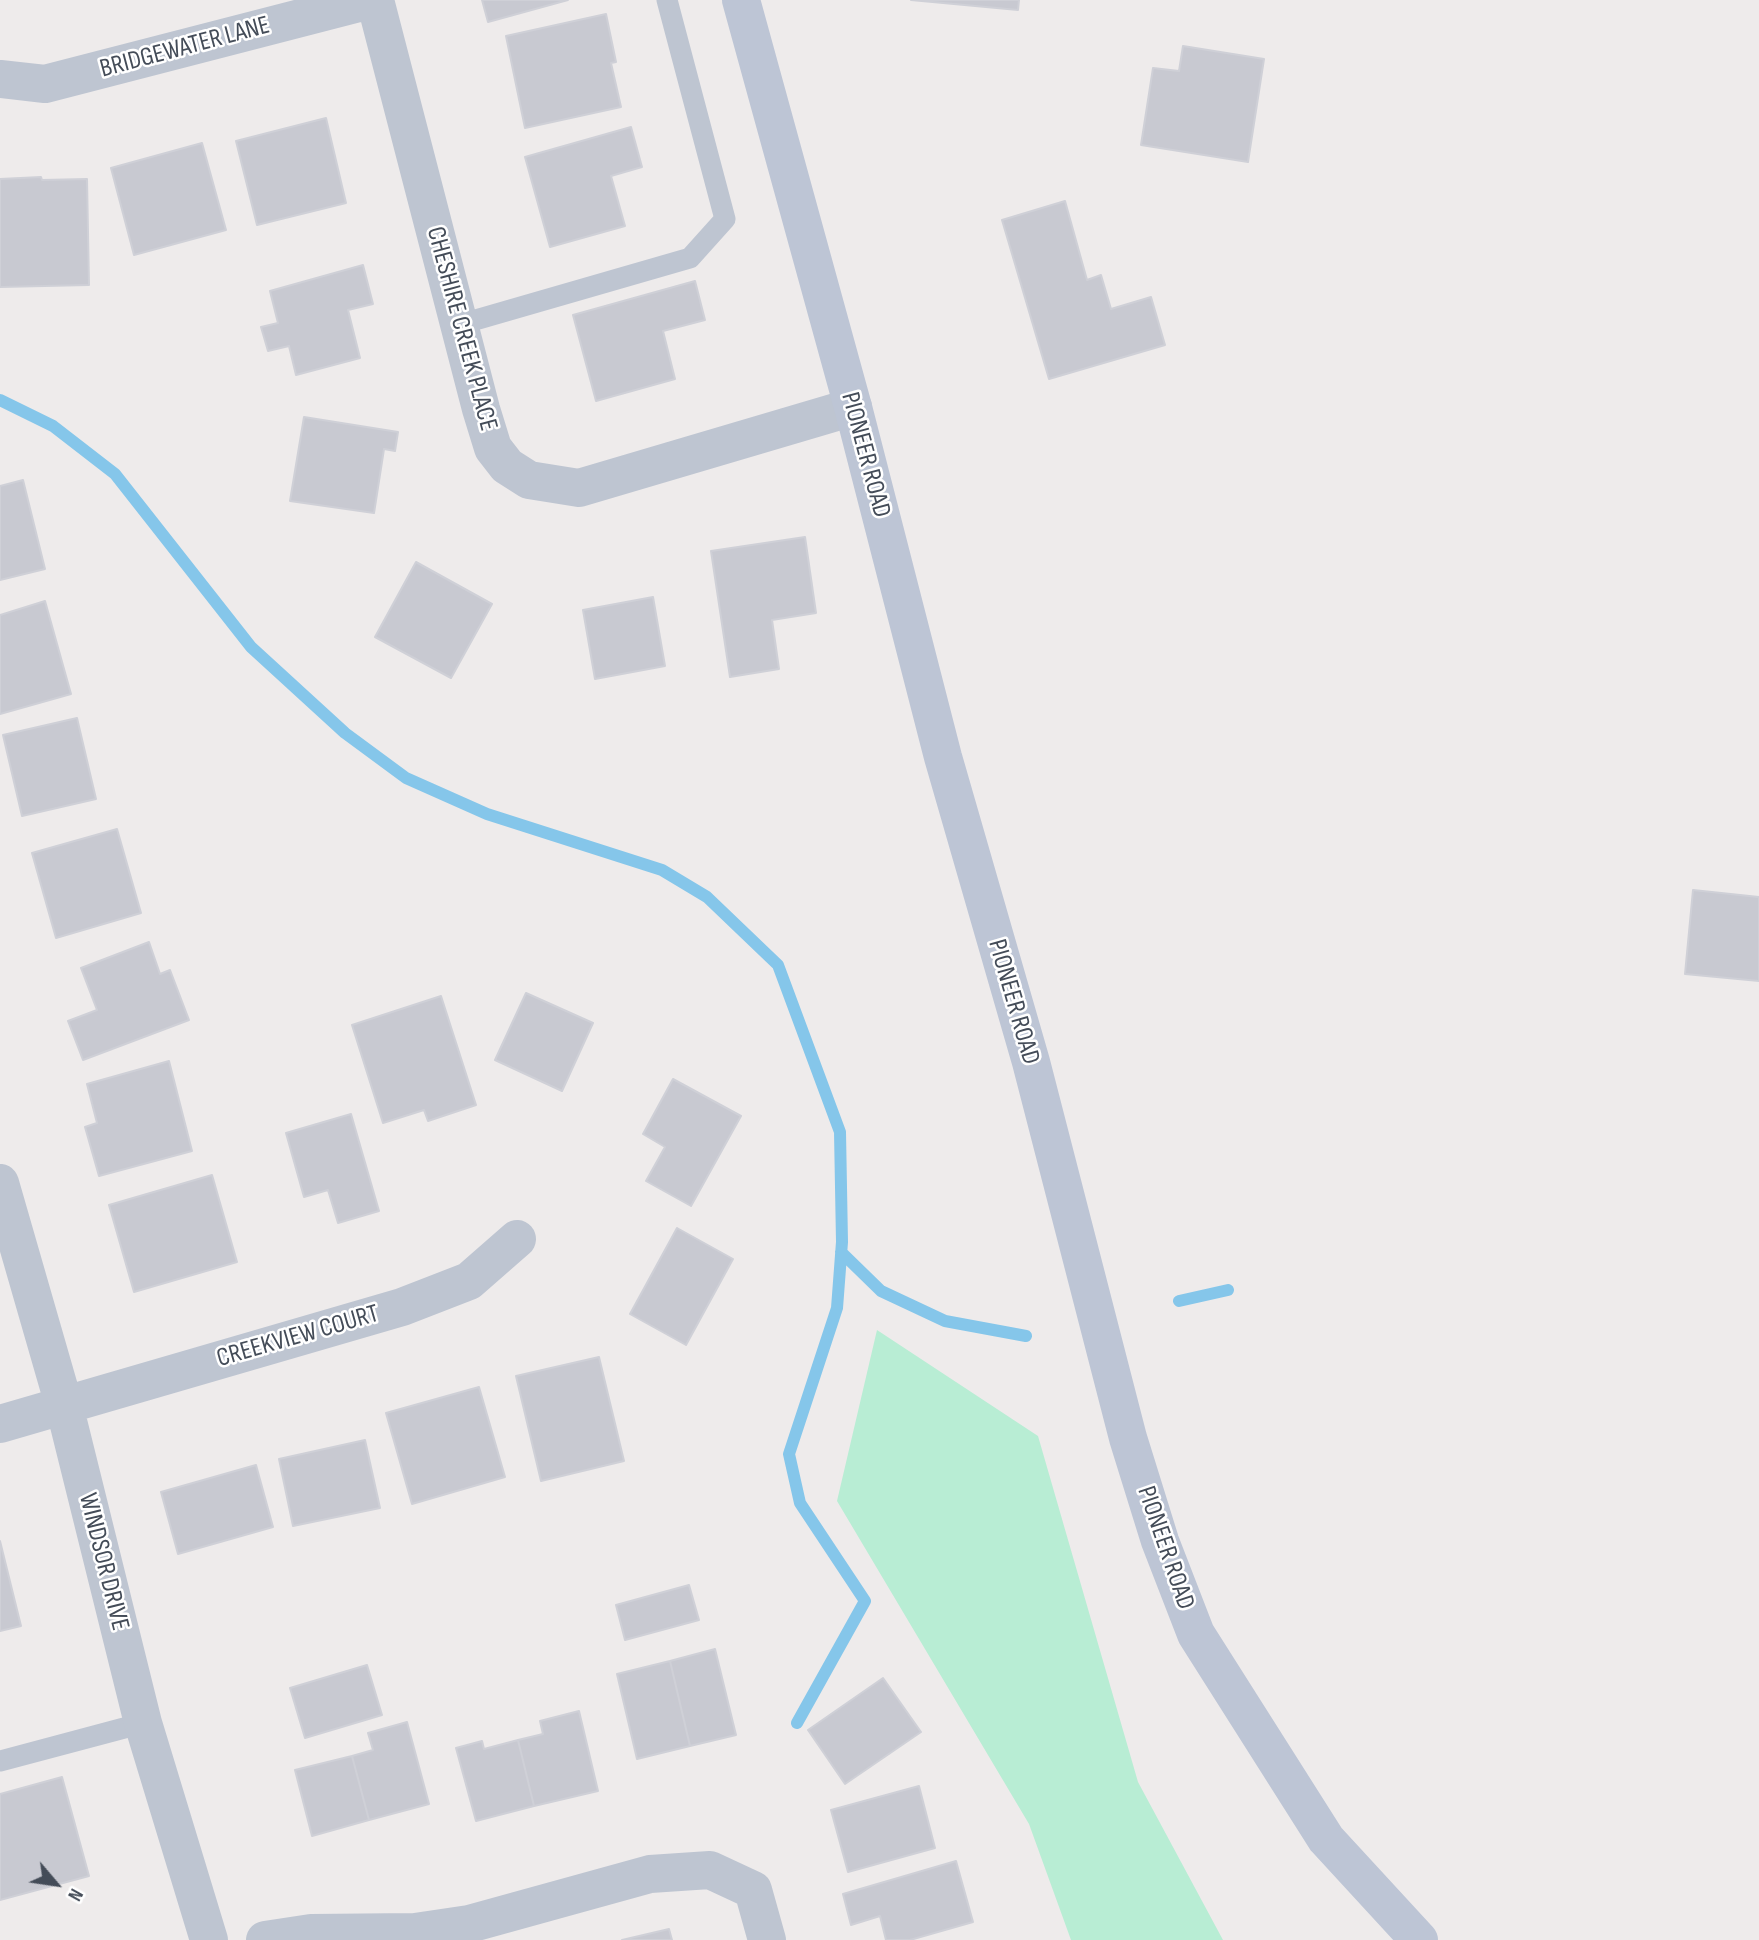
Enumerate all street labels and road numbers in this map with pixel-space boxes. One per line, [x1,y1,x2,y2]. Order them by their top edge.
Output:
street label: BRIDGEWATER LANE [97,10,273,86]
street label: CHESHIRE CREEK PLACE [419,224,503,434]
street label: PIONEER ROAD [833,389,897,521]
street label: PIONEER ROAD [980,936,1046,1068]
street label: CREEKVIEW COURT [213,1299,383,1375]
street label: PIONEER ROAD [1129,1482,1201,1614]
street label: WINDSOR DRIVE [71,1490,135,1634]

